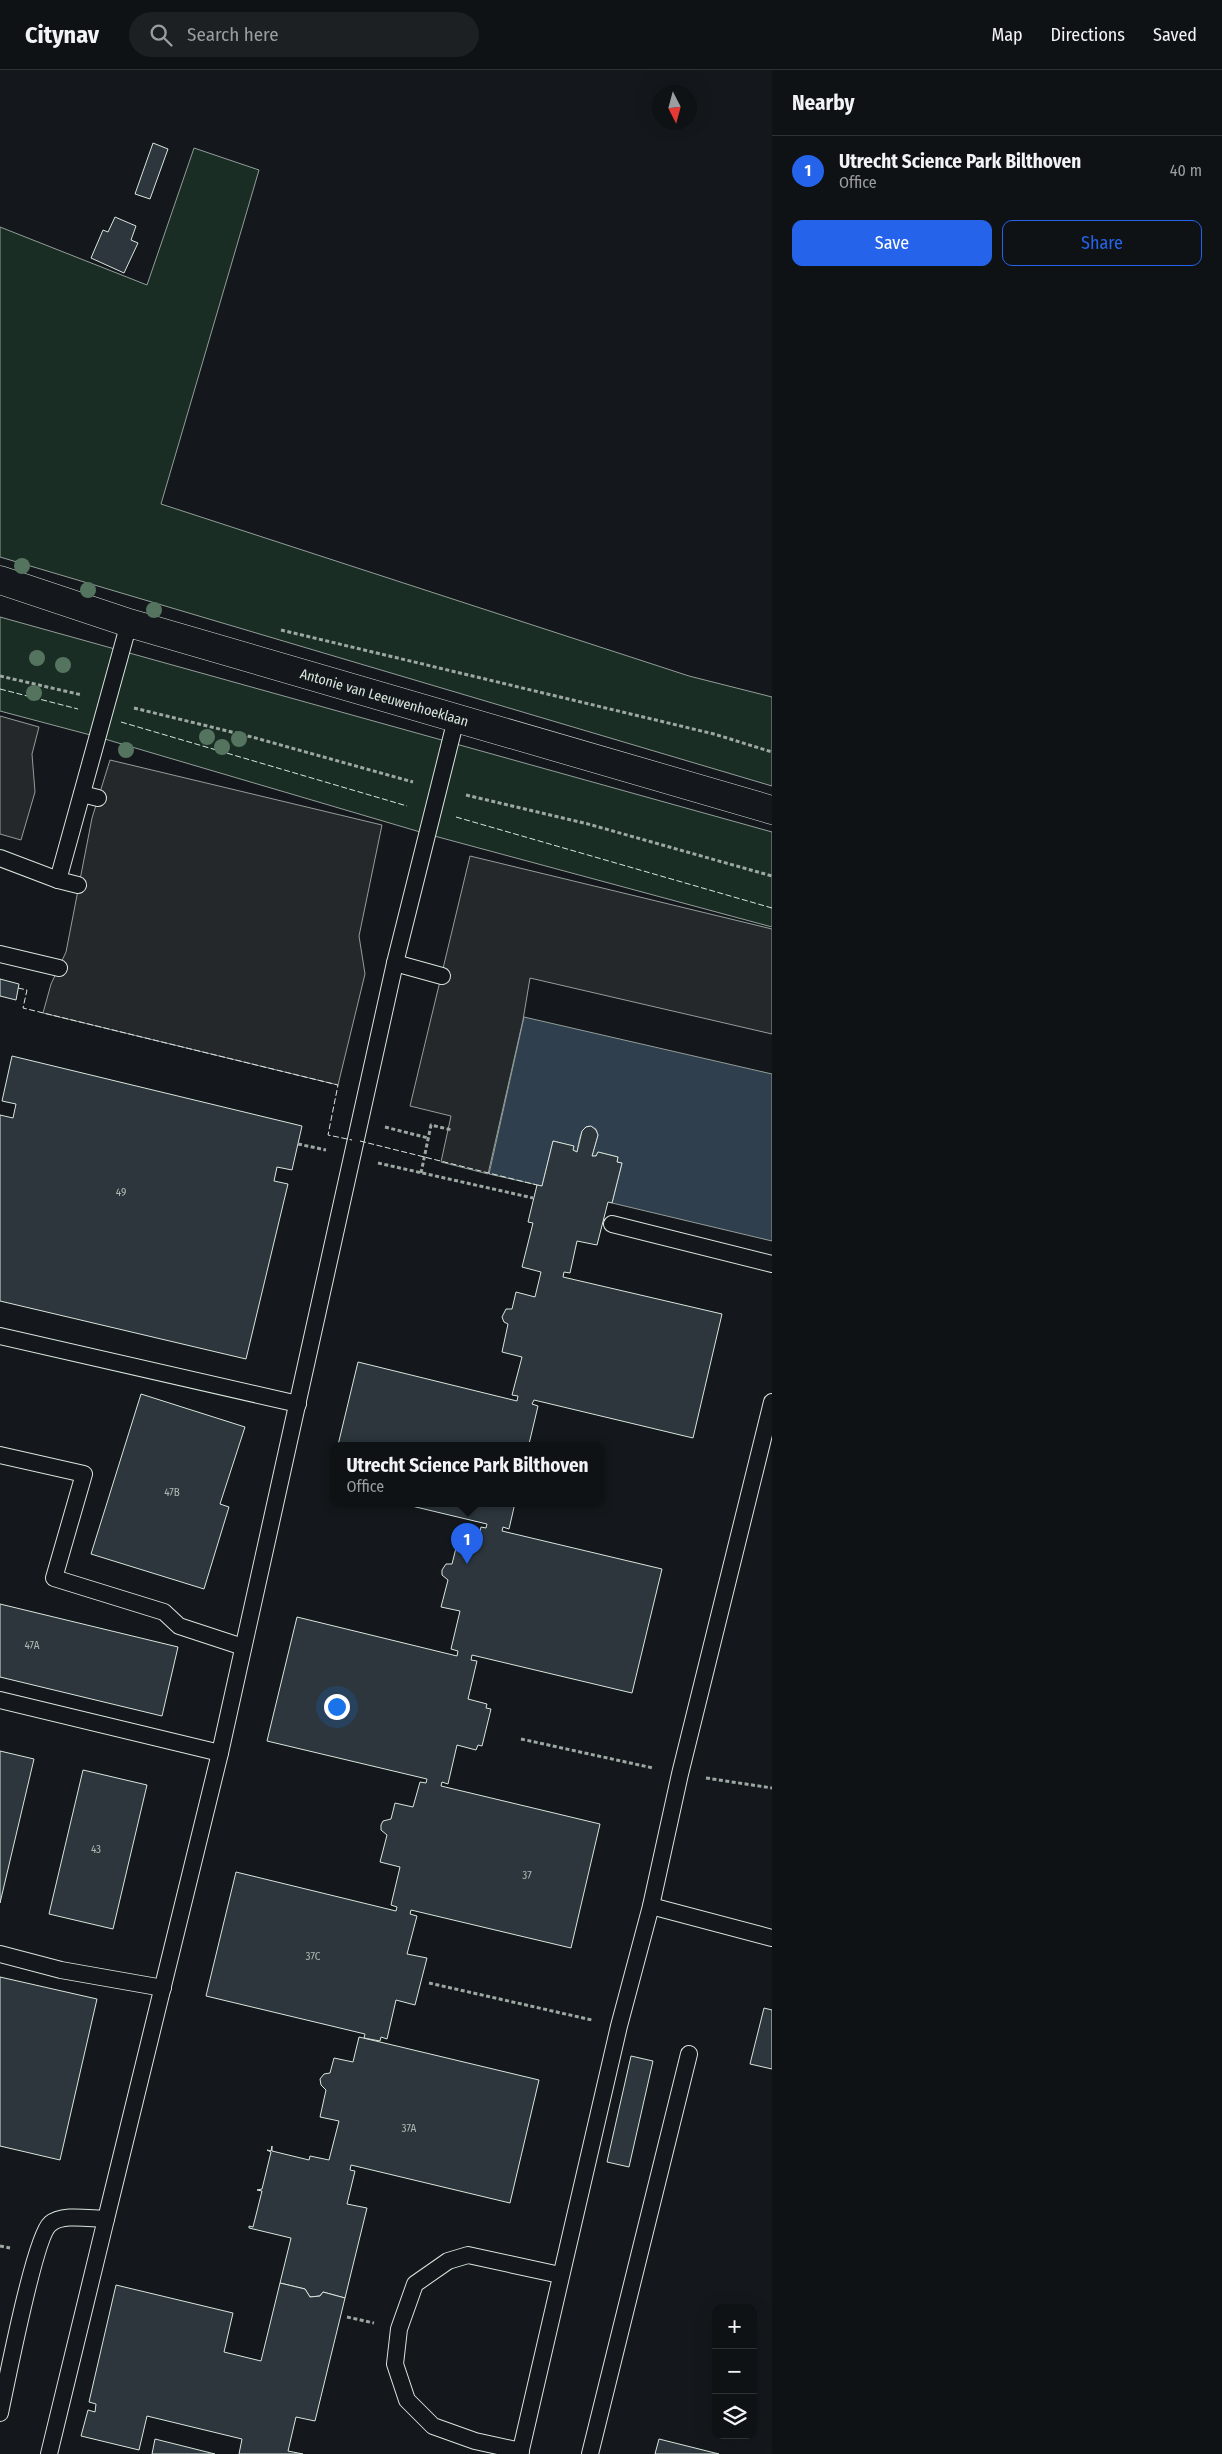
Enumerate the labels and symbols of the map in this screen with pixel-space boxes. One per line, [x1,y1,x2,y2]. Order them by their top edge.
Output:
north arrow [652,85,697,130]
street label: Antonie van Leeuwenhoeklaan [298,665,471,730]
house number: 49 [116,1186,126,1199]
house number: 47B [164,1486,180,1499]
pin: 1 [451,1523,483,1564]
house number: 47A [24,1639,40,1652]
your location [324,1694,350,1720]
house number: 43 [91,1843,101,1856]
house number: 37 [522,1869,532,1882]
house number: 37C [306,1950,321,1963]
house number: 37A [402,2122,417,2135]

